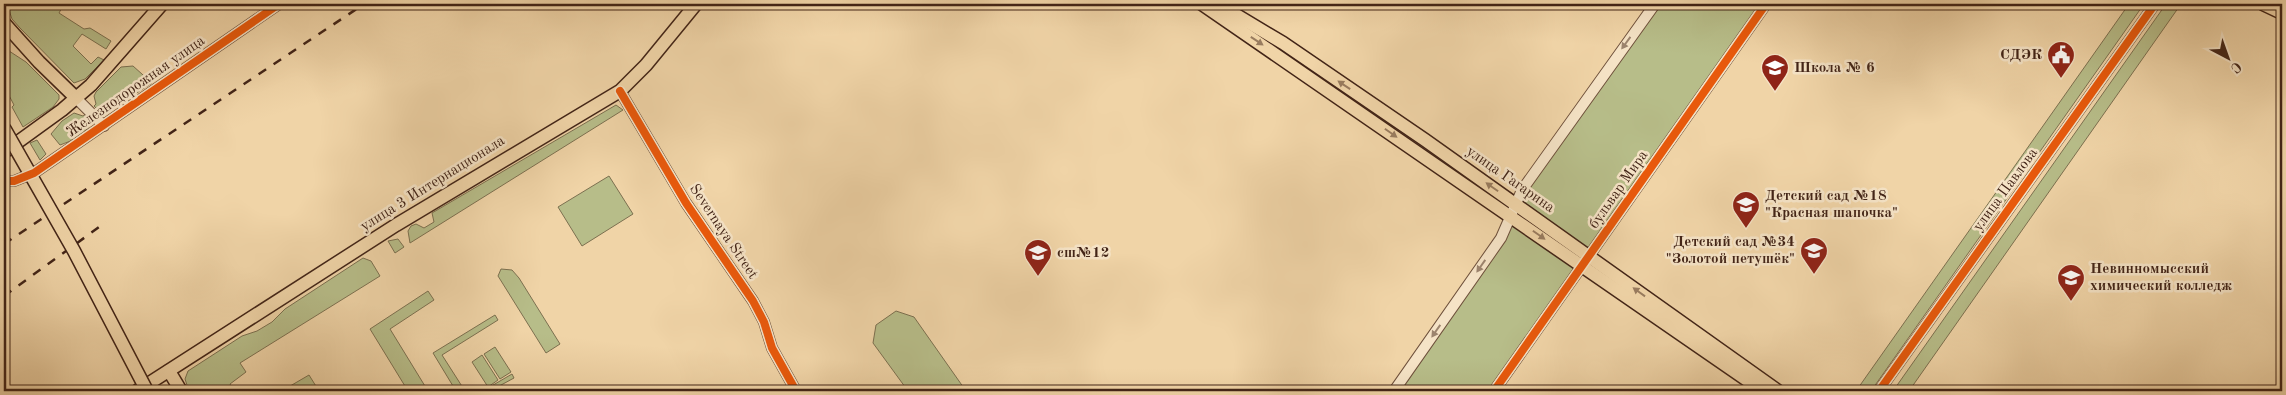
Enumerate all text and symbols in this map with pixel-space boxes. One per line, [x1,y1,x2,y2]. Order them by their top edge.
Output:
north arrow [2204,32,2254,82]
street label: Железнодорожная улица [64,33,208,140]
one-way arrow [1250,36,1264,45]
one-way arrow [1621,37,1631,50]
public building icon: СДЭК [2046,40,2076,79]
place label: СДЭК [2000,48,2042,63]
school or university icon: Школа № 6 [1760,53,1790,92]
text: С [2228,59,2244,75]
place label: Школа № 6 [1794,61,1875,76]
one-way arrow [1337,80,1351,90]
one-way arrow [1384,128,1397,138]
street label: улица 3 Интернационала [358,133,508,235]
street label: улица Гагарина [1463,144,1557,216]
street label: улица Павлова [1971,145,2041,234]
street label: бульвар Мира [1587,148,1652,232]
street label: Severnaya Street [686,182,760,282]
one-way arrow [1485,182,1499,192]
place label: Детский сад №18 "Красная шапочка" [1765,189,1898,221]
school or university icon: Детский сад №18 "Красная шапочка" [1731,190,1761,229]
one-way arrow [1532,230,1546,240]
place label: Детский сад №34 "Золотой петушёк" [1666,235,1795,267]
school or university icon: Детский сад №34 "Золотой петушёк" [1799,236,1829,275]
school or university icon: сш№12 [1023,238,1053,277]
place label: сш№12 [1057,246,1109,261]
one-way arrow [1476,259,1486,273]
place label: Невинномысский химический колледж [2090,262,2232,294]
school or university icon: Невинномысский химический колледж [2056,263,2086,302]
one-way arrow [1632,287,1646,297]
one-way arrow [1431,324,1441,338]

